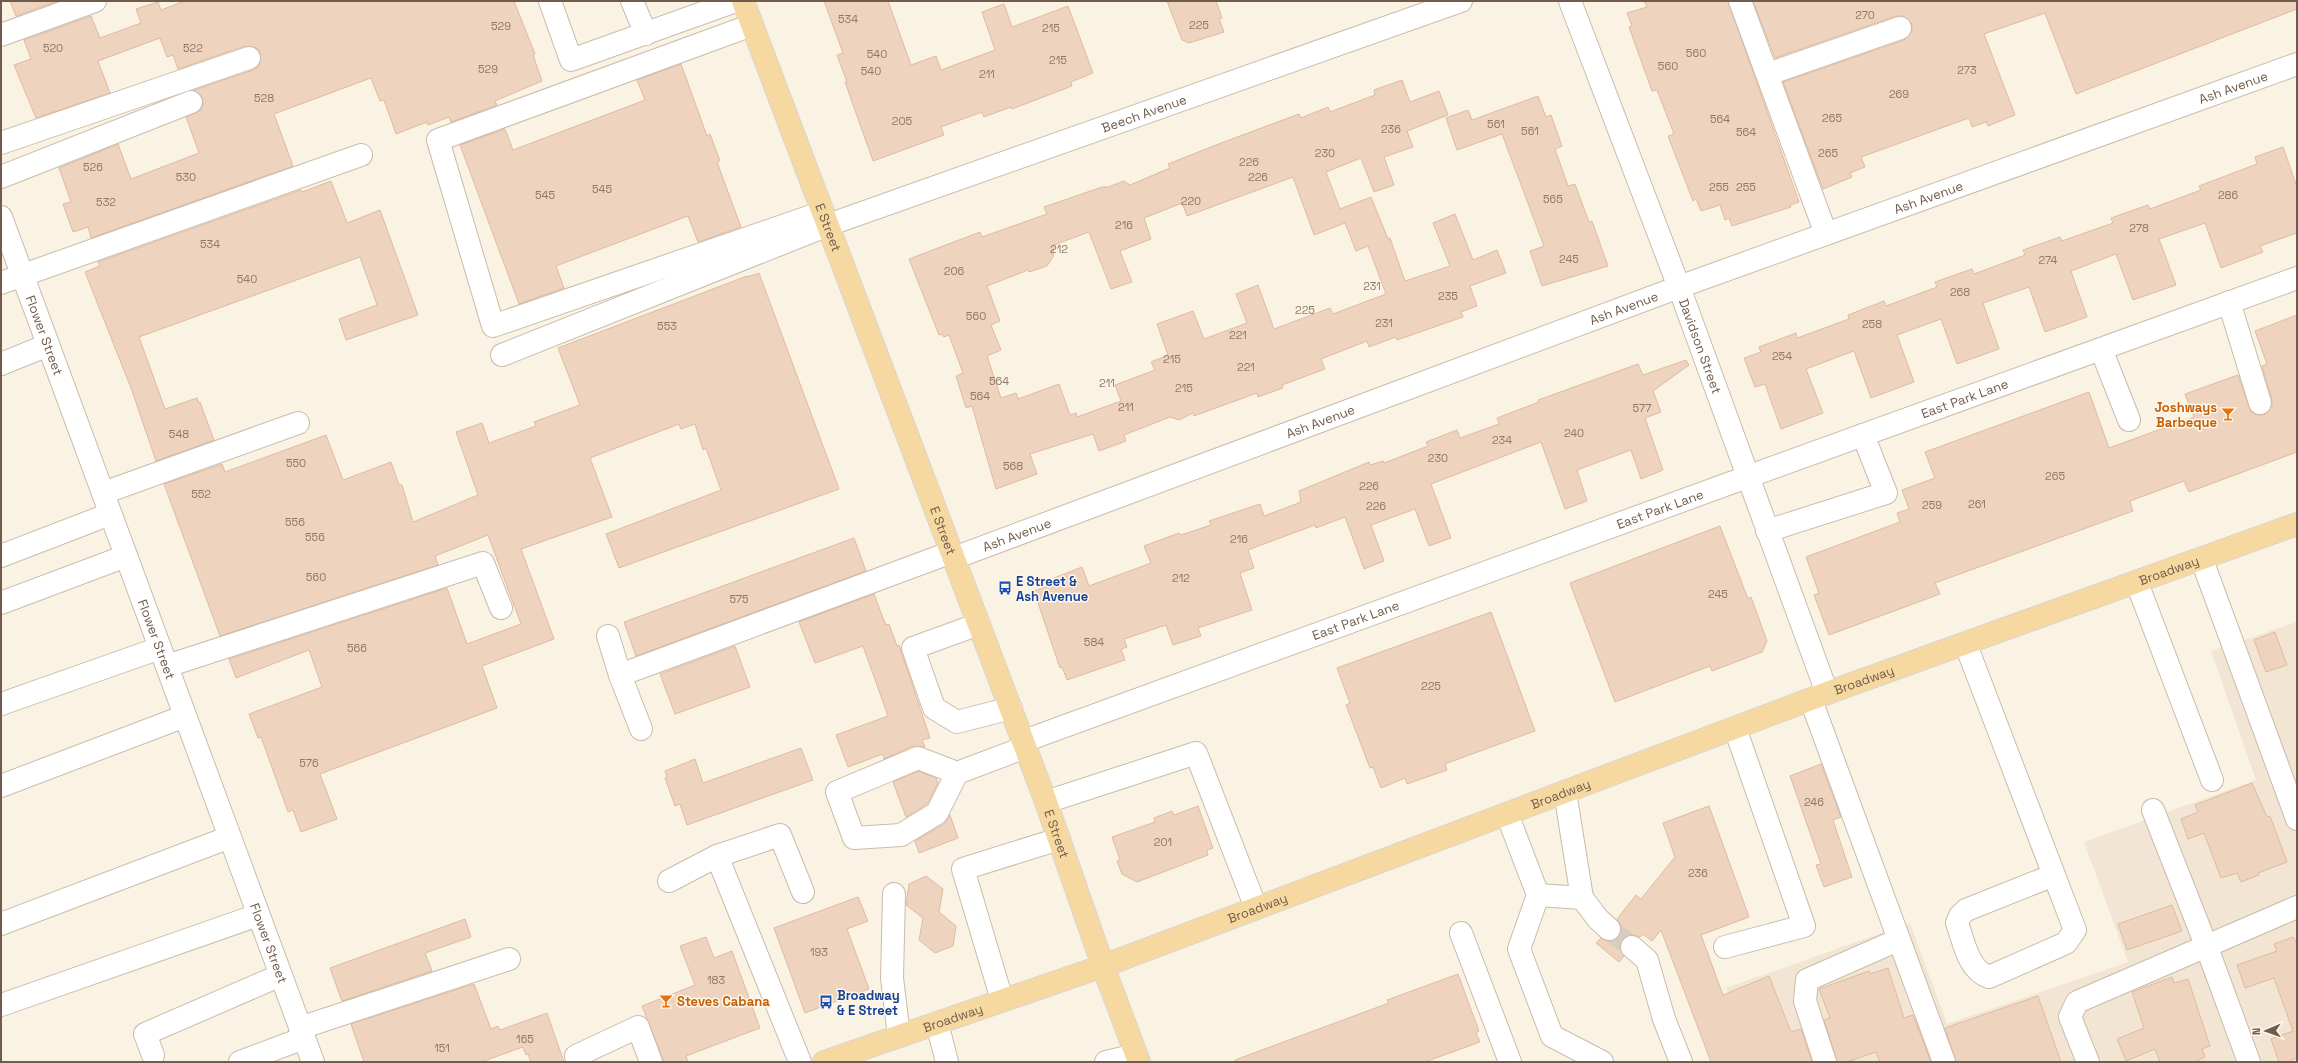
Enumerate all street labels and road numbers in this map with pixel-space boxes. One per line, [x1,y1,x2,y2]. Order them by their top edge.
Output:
street label: Ash Avenue [2196,67,2270,107]
street label: Beech Avenue [1099,90,1189,136]
street label: Ash Avenue [1891,177,1965,217]
street label: E Street [812,201,846,254]
street label: Ash Avenue [1587,287,1661,328]
street label: Flower Street [22,293,67,378]
street label: Davidson Street [1675,296,1726,396]
street label: East Park Lane [1919,375,2010,422]
street label: Ash Avenue [1283,400,1357,442]
street label: East Park Lane [1614,485,1706,532]
street label: E Street [926,504,960,557]
street label: Ash Avenue [980,514,1054,555]
street label: Broadway [2136,552,2201,589]
street label: East Park Lane [1310,596,1401,644]
street label: Flower Street [134,597,179,682]
street label: Broadway [1832,661,1896,698]
street label: Broadway [1528,774,1593,812]
street label: E Street [1041,807,1073,860]
street label: Broadway [1225,889,1290,927]
street label: Flower Street [247,901,292,986]
street label: Broadway [920,1000,985,1036]

